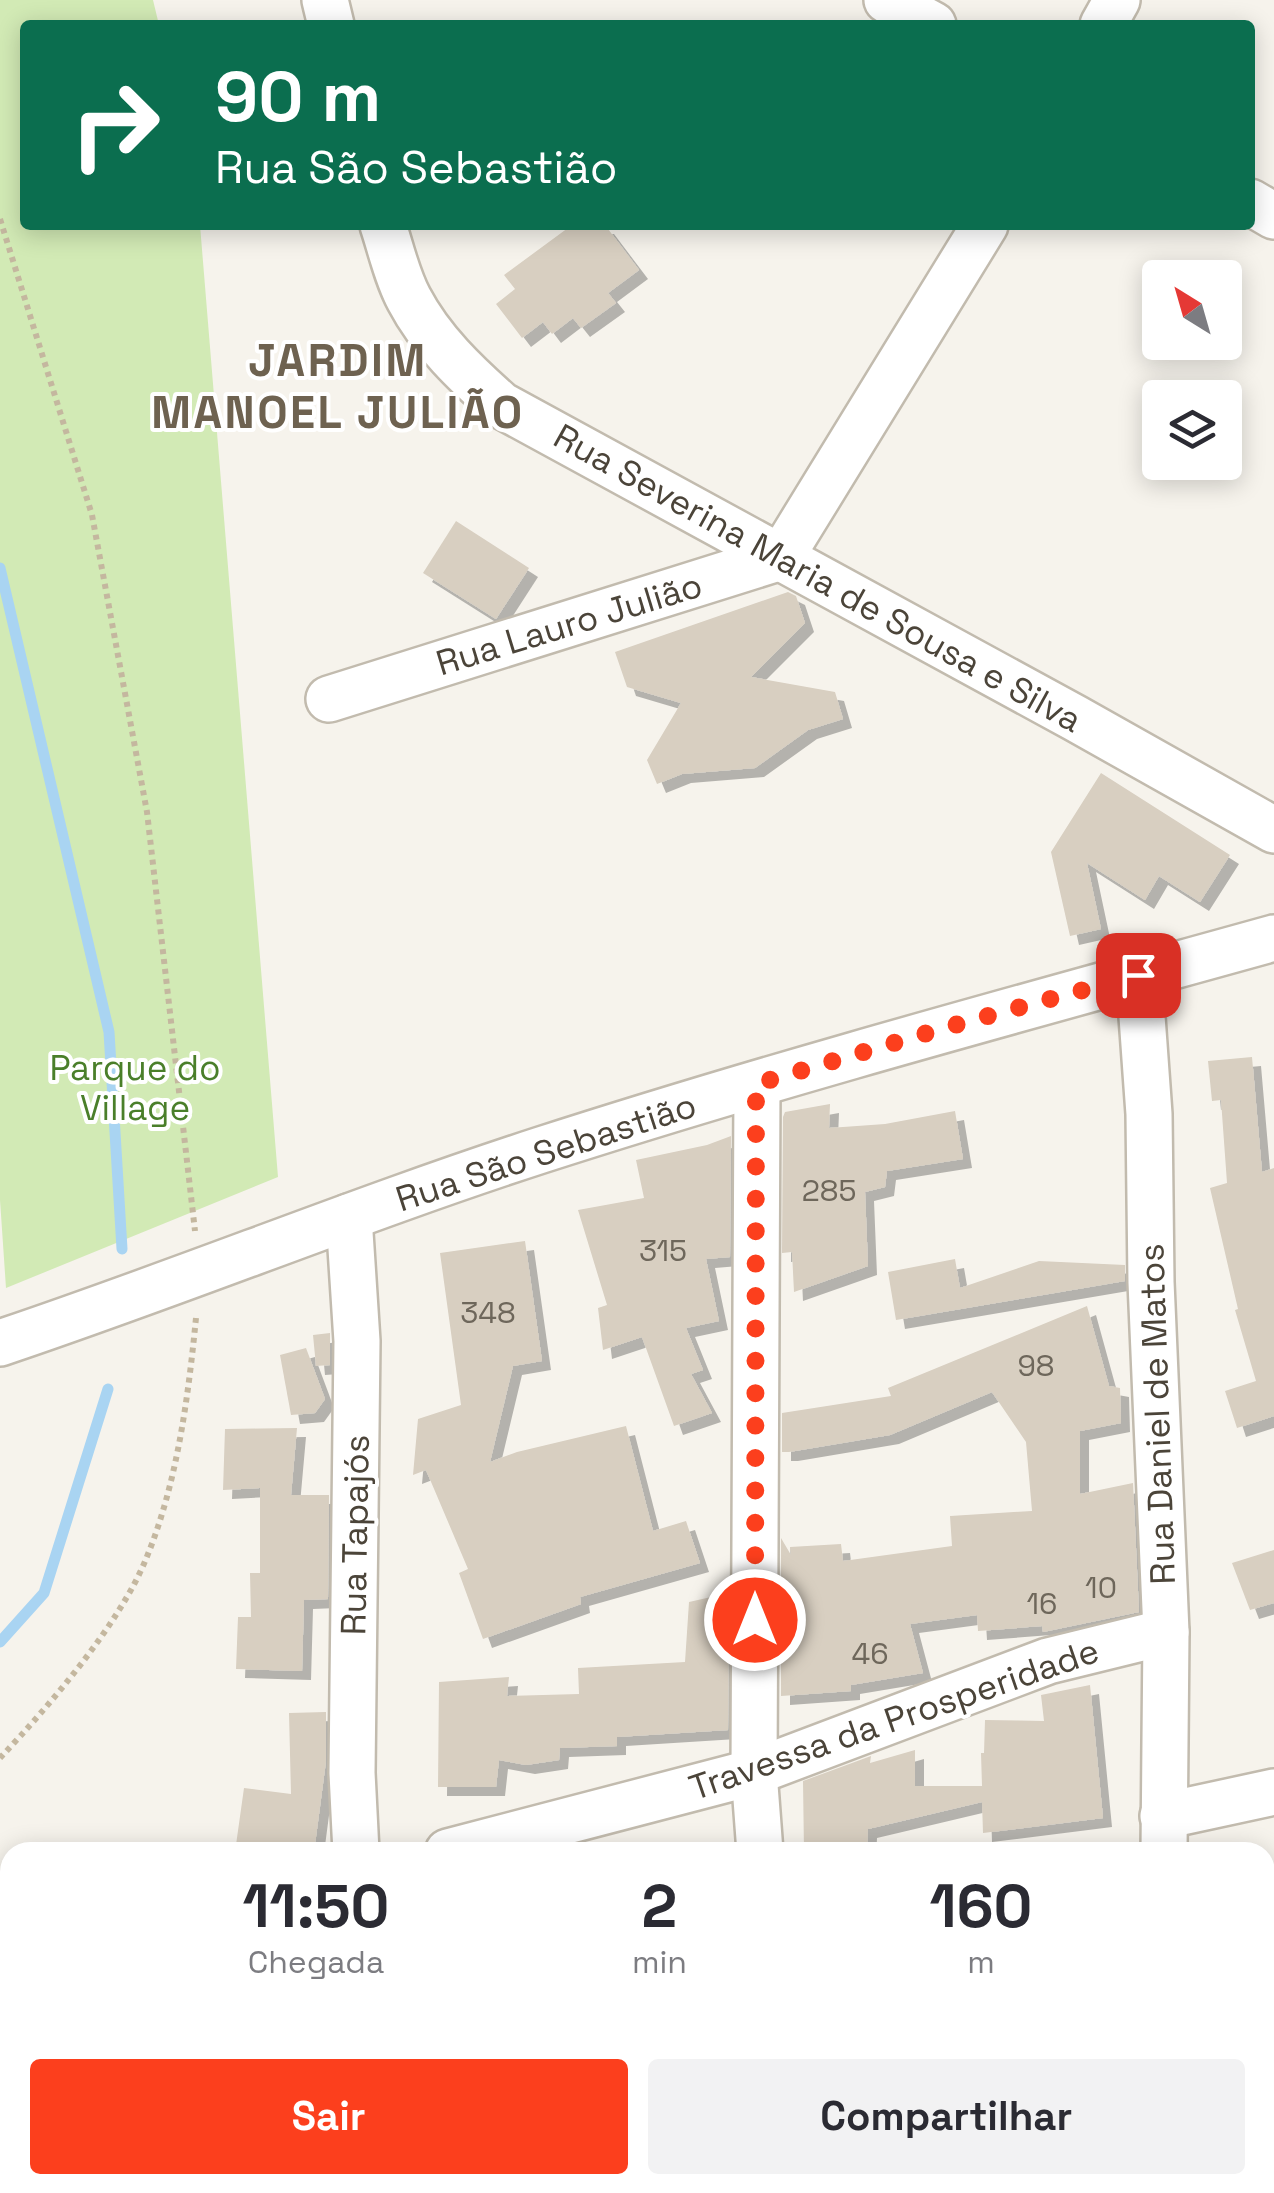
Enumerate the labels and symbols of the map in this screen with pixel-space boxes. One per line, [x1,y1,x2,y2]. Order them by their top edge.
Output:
north arrow [1142,260,1242,360]
district label: JARDIM MANOEL JULIÃO [151,332,525,441]
street label: Rua Severina Maria de Sousa e Silva [546,414,1090,742]
street label: Rua Lauro Julião [431,563,707,685]
pin [1096,933,1181,1018]
park label: Parque do Village [49,1046,221,1130]
street label: Rua São Sebastião [390,1083,702,1221]
house number: 285 [802,1171,856,1210]
house number: 315 [639,1231,687,1270]
street label: Rua Daniel de Matos [1129,1243,1185,1585]
house number: 348 [460,1293,516,1332]
house number: 98 [1017,1346,1055,1385]
street label: Rua Tapajós [331,1434,379,1636]
position arrow [703,1568,807,1672]
house number: 10 [1085,1568,1117,1607]
house number: 16 [1027,1584,1057,1623]
street label: Travessa da Prosperidade [683,1628,1105,1810]
house number: 46 [851,1634,889,1673]

